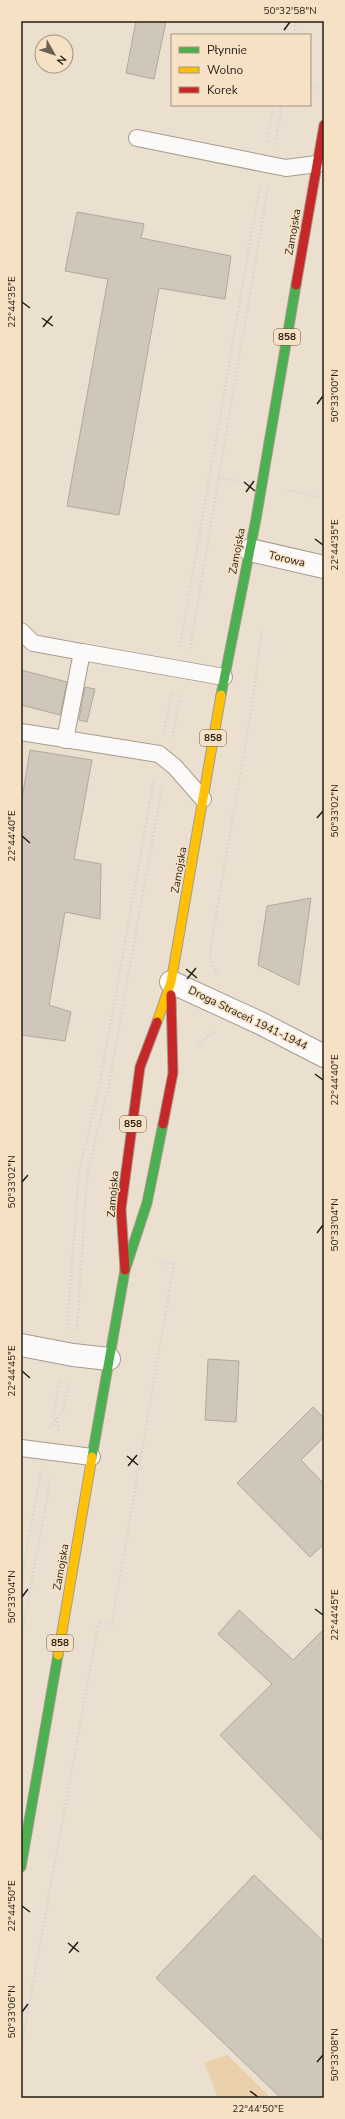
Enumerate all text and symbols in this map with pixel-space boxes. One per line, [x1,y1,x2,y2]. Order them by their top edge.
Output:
text: 50°32'58"N [263,4,317,18]
north arrow [34,34,74,74]
legend [171,34,311,106]
text: Płynnie [207,42,247,58]
text: N [53,52,70,68]
text: Wolno [207,62,244,78]
text: Korek [207,82,239,98]
street label: Zamojska [282,207,304,256]
text: 22°44'35"E [5,276,19,328]
road number: 858 [274,329,300,345]
text: 50°33'00"N [328,369,342,423]
text: 22°44'35"E [328,519,342,571]
street label: Zamojska [225,526,249,575]
street label: Torowa [267,548,307,570]
road number: 858 [200,730,226,746]
text: 50°33'02"N [328,784,342,838]
text: 22°44'40"E [5,810,19,862]
street label: Zamojska [168,845,190,894]
street label: Droga Straceń 1941-1944 [186,983,310,1054]
text: 22°44'40"E [328,1054,342,1106]
road number: 858 [120,1116,146,1132]
text: 50°33'02"N [5,1155,19,1209]
street label: Zamojska [103,1170,123,1218]
text: 50°33'04"N [328,1198,342,1252]
text: 22°44'45"E [5,1345,19,1397]
street label: Zamojska [50,1542,72,1591]
text: 50°33'04"N [5,1570,19,1624]
text: 22°44'45"E [328,1589,342,1641]
road number: 858 [47,1635,73,1651]
text: 22°44'50"E [5,1880,19,1932]
text: 50°33'06"N [5,1985,19,2039]
text: 50°33'08"N [328,2028,342,2082]
text: 22°44'50"E [232,2102,284,2116]

